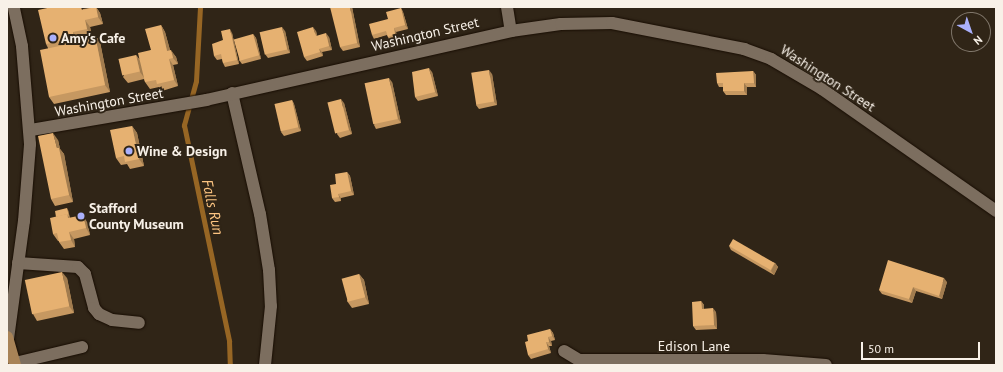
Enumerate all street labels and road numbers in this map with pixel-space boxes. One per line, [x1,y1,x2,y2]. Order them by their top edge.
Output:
street label: Washington Street [370,13,480,55]
street label: Washington Street [777,41,879,115]
street label: Washington Street [54,84,164,120]
street label: Edison Lane [658,338,730,354]

